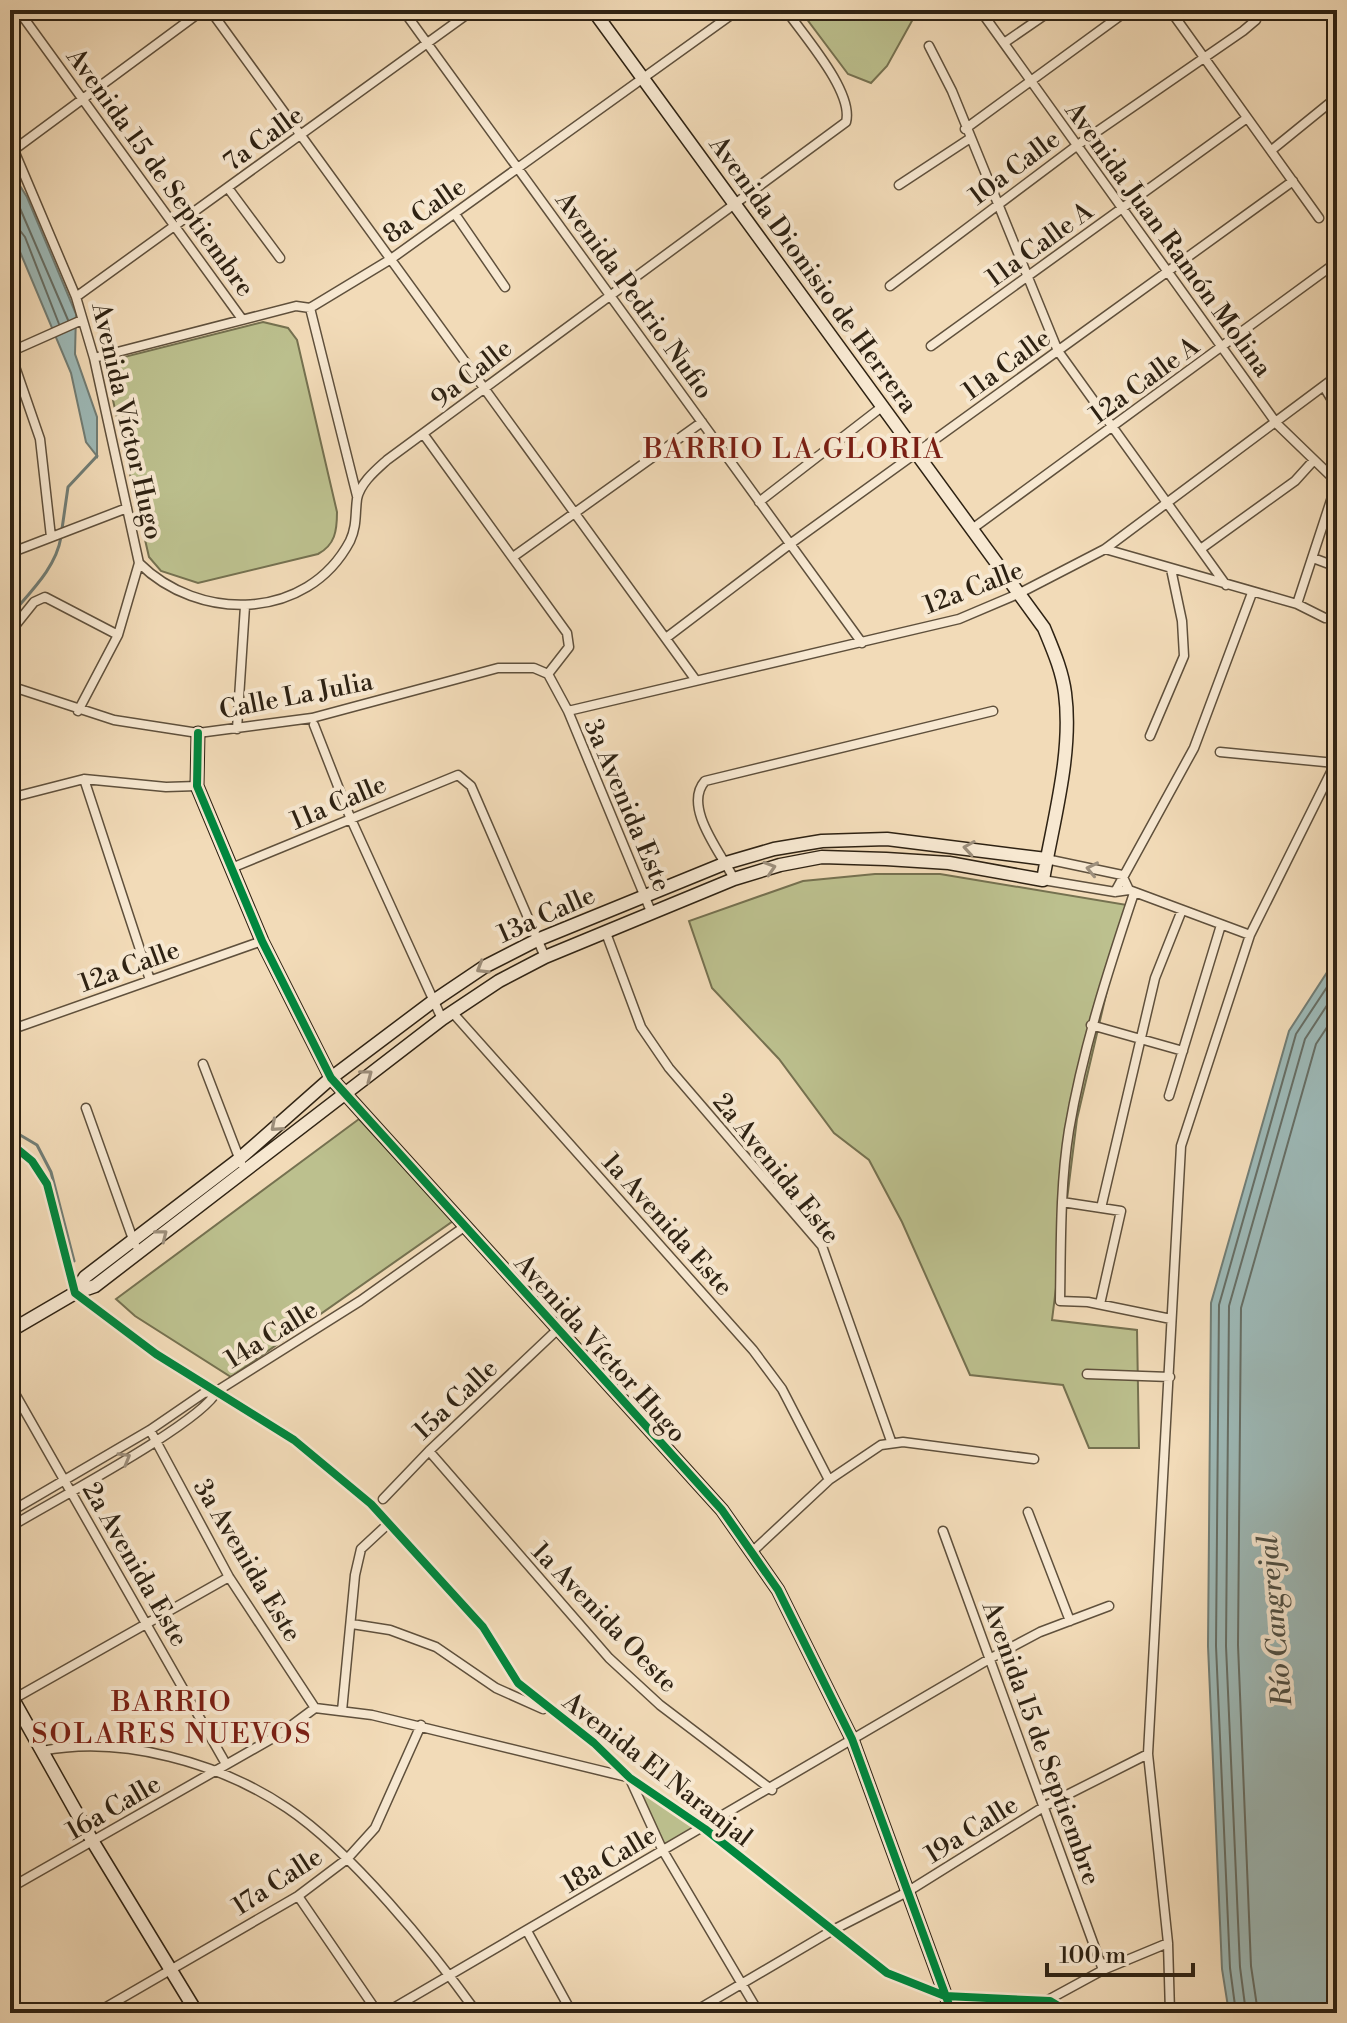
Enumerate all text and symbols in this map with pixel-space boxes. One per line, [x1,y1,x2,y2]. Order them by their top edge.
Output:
street label: Avenida 15 de Septiembre [59,41,261,303]
street label: Avenida Juan Ramón Molina [1057,95,1279,384]
street label: 7a Calle [217,99,310,179]
street label: 10a Calle [963,123,1066,212]
street label: Avenida Dionisio de Herrera [701,129,925,420]
street label: 8a Calle [377,171,472,251]
street label: Avenida Pedrio Nufio [548,185,720,405]
street label: 11a Calle A [980,195,1100,294]
street label: Avenida Víctor Hugo [84,299,170,543]
street label: 11a Calle [956,322,1057,408]
street label: 12a Calle A [1083,330,1207,431]
street label: 9a Calle [425,332,518,415]
district label: BARRIO LA GLORIA [642,432,945,467]
street label: 12a Calle [919,554,1028,622]
street label: Calle La Julia [217,665,377,727]
street label: 3a Avenida Este [576,714,678,896]
street label: 11a Calle [286,768,391,837]
one-way arrow [962,840,976,857]
one-way arrow [763,861,777,877]
one-way arrow [1086,861,1099,878]
street label: 13a Calle [493,879,600,951]
street label: 12a Calle [75,934,184,1000]
one-way arrow [477,959,491,974]
one-way arrow [359,1070,373,1084]
street label: 2a Avenida Este [706,1087,847,1250]
one-way arrow [271,1116,286,1131]
street label: 1a Avenida Este [595,1147,740,1303]
one-way arrow [153,1230,168,1244]
street label: Avenida Víctor Hugo [507,1247,693,1449]
street label: 14a Calle [219,1294,324,1376]
street label: 15a Calle [407,1353,504,1447]
one-way arrow [117,1452,131,1468]
street label: 3a Avenida Este [186,1473,308,1648]
street label: 2a Avenida Este [75,1477,195,1652]
water label: Río Cangrejal [1251,1534,1300,1709]
street label: 1a Avenida Oeste [525,1536,684,1699]
street label: Avenida 15 de Septiembre [974,1596,1107,1890]
district label: BARRIO SOLARES NUEVOS [31,1685,313,1752]
street label: Avenida El Naranjal [555,1685,759,1854]
street label: 16a Calle [60,1768,167,1848]
street label: 19a Calle [919,1789,1024,1871]
street label: 18a Calle [556,1819,663,1901]
street label: 17a Calle [226,1841,329,1923]
scale bar [1047,1927,1193,1977]
text: 100 m [1059,1941,1126,1971]

